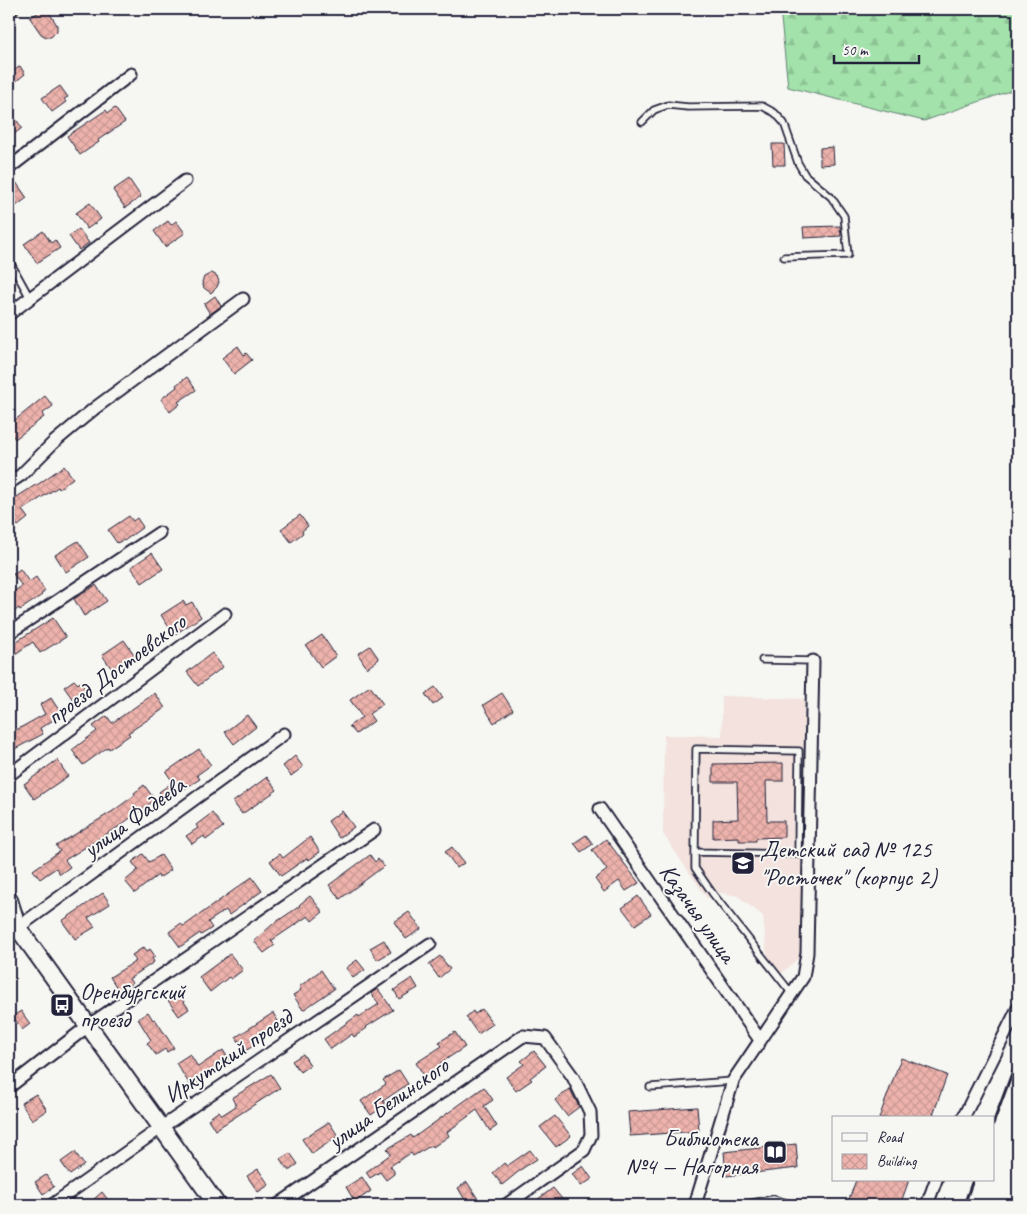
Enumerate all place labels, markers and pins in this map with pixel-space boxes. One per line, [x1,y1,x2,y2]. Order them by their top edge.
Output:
place label: Детский сад № 125 "Росточек" (корпус 2) [760,834,938,892]
school or university icon: Детский сад № 125 "Росточек" (корпус 2) [730,850,756,876]
place label: Оренбургский проезд [80,976,187,1034]
bus stop icon: Оренбургский проезд [49,992,75,1018]
place label: Библиотека №4 — Нагорная [625,1123,759,1181]
library icon: Библиотека №4 — Нагорная [762,1139,788,1165]

